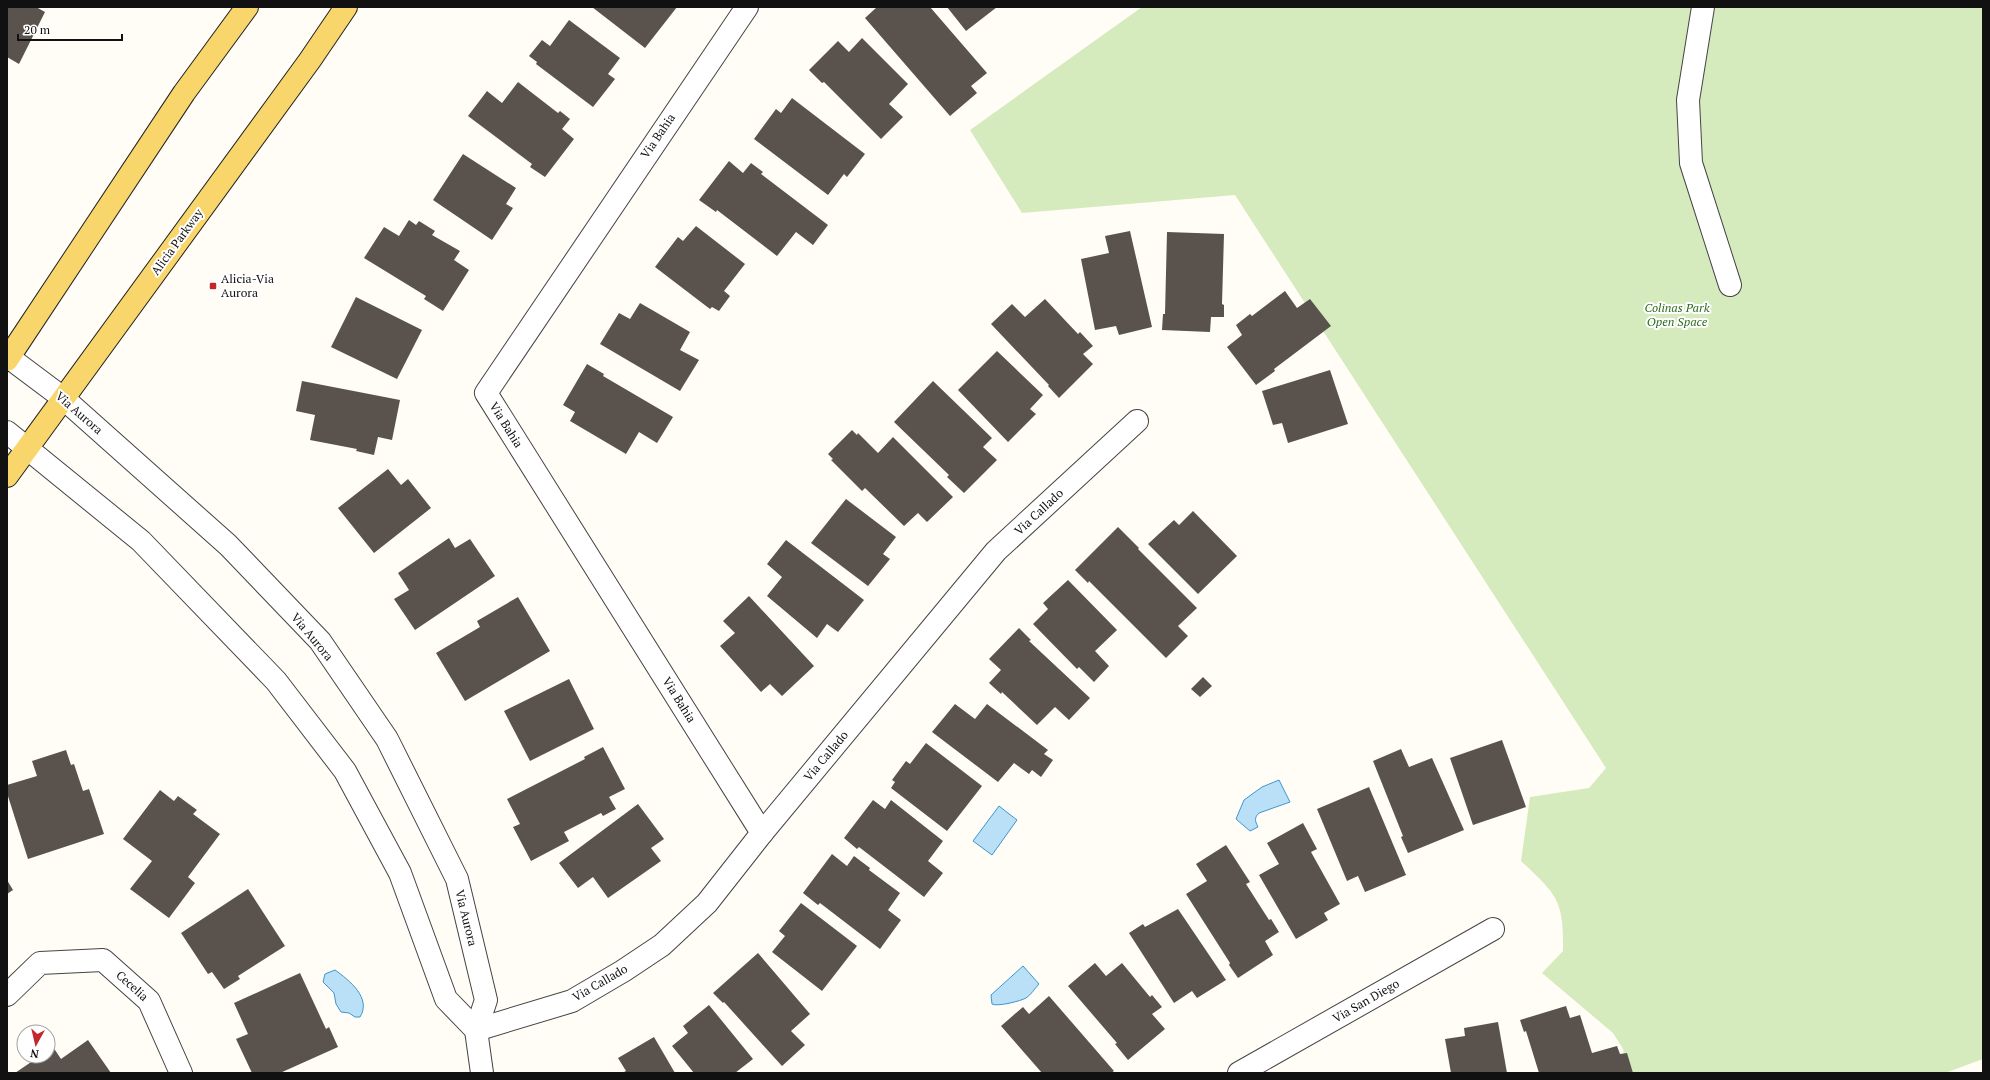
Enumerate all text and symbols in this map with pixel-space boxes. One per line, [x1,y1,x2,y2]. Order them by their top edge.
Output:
scale bar [18,16,122,42]
text: 20 m [24,22,51,37]
street label: Via Bahia [637,110,678,161]
street label: Alicia Parkway [147,205,206,278]
place label: Alicia-Via Aurora [221,271,274,300]
marker: Alicia-Via Aurora [208,281,218,291]
park label: Colinas Park Open Space [1645,300,1710,329]
street label: Via Aurora [53,388,106,437]
street label: Via Bahia [487,399,526,450]
street label: Via Callado [1011,485,1066,538]
street label: Via Aurora [288,610,337,664]
street label: Via Bahia [660,674,699,725]
street label: Via Callado [800,727,851,784]
street label: Via Aurora [452,888,481,948]
street label: Via Callado [570,961,630,1004]
street label: Cecelia [113,967,152,1004]
street label: Via San Diego [1330,975,1402,1026]
north arrow [16,1024,56,1064]
text: N [29,1046,40,1061]

